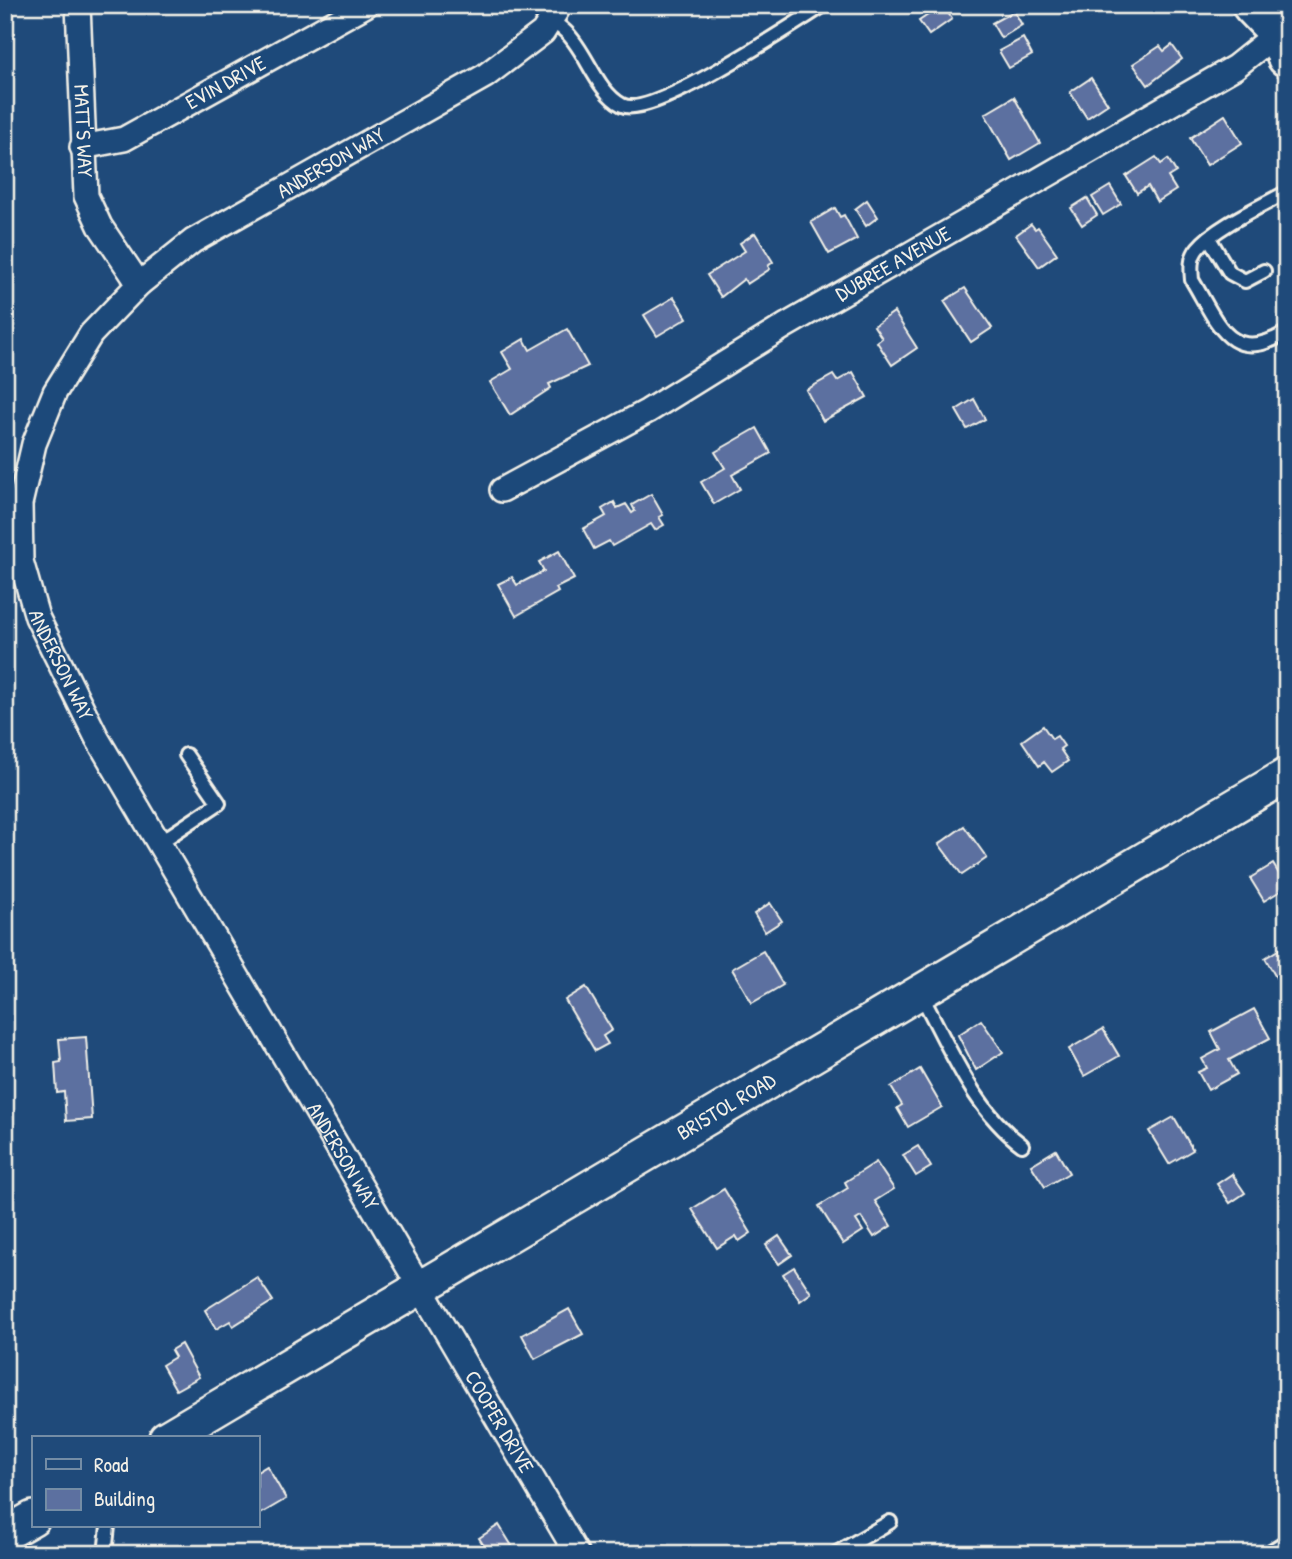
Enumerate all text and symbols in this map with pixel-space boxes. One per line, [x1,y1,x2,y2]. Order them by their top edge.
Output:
street label: EVIN DRIVE [180,48,271,116]
street label: MATT'S WAY [67,84,100,179]
street label: ANDERSON WAY [272,120,391,205]
street label: DUBREE AVENUE [830,219,956,308]
street label: ANDERSON WAY [22,606,101,725]
street label: BRISTOL ROAD [671,1065,781,1147]
street label: ANDERSON WAY [301,1097,387,1216]
street label: COOPER DRIVE [458,1365,541,1478]
legend [32,1436,259,1528]
text: Road [94,1450,128,1479]
text: Building [94,1484,155,1513]

